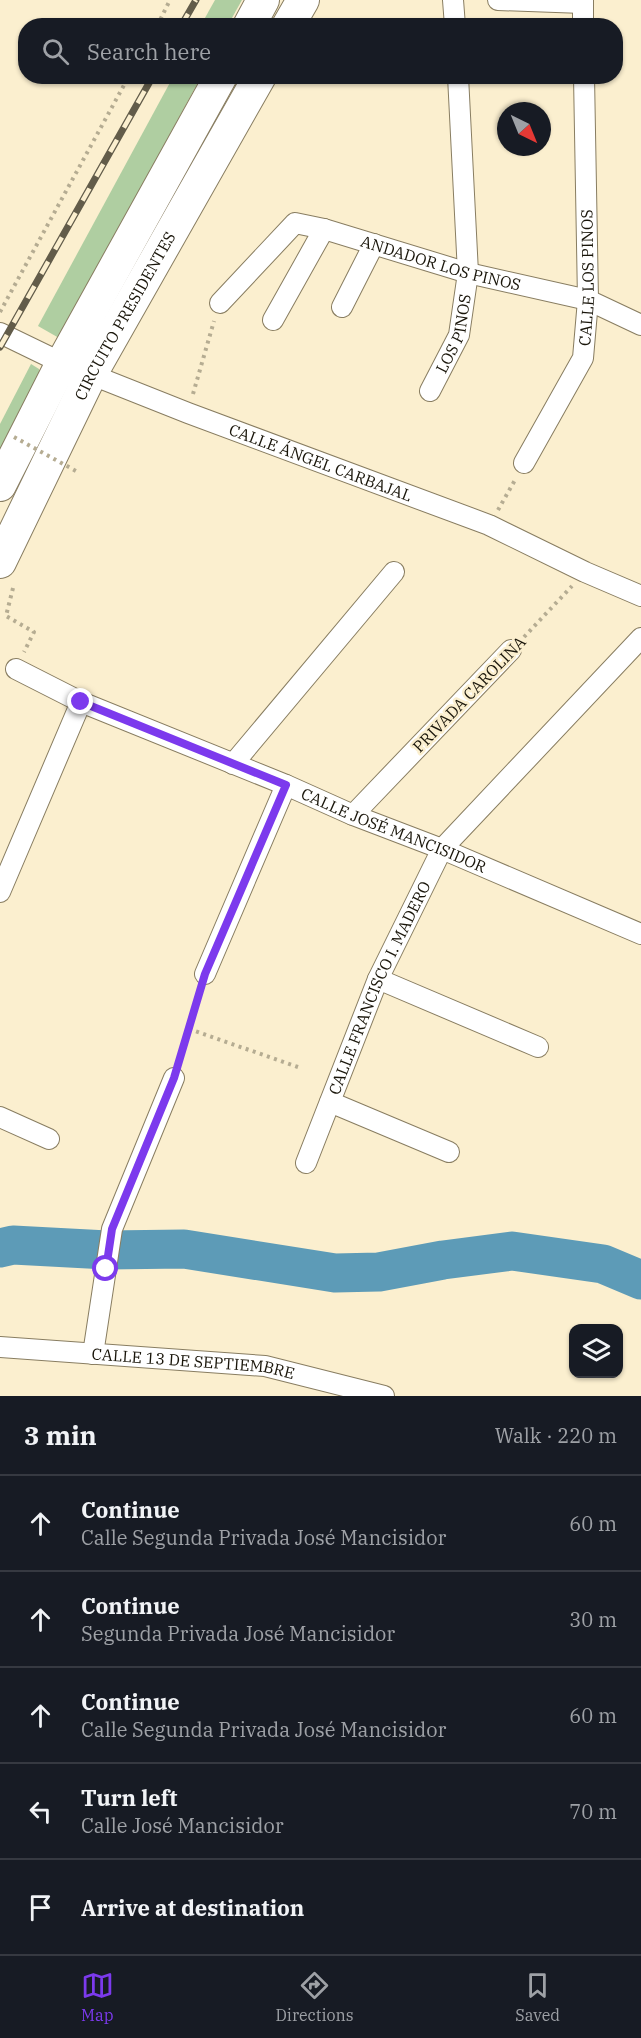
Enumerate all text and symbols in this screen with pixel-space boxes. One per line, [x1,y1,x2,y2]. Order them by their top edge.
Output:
search box [18,18,623,84]
icon: search [39,35,72,68]
text: Search here [87,37,211,66]
north arrow [497,102,551,156]
street label: CALLE LOS PINOS [574,209,598,347]
street label: CIRCUITO PRESIDENTES [70,228,180,403]
street label: ANDADOR LOS PINOS [358,231,523,295]
street label: LOS PINOS [431,293,475,376]
street label: CALLE ÁNGEL CARBAJAL [226,419,415,505]
street label: PRIVADA CAROLINA [408,632,530,756]
route end [67,688,93,714]
street label: CALLE JOSÉ MANCISIDOR [298,783,490,877]
street label: CALLE FRANCISCO I. MADERO [324,878,435,1097]
route start [92,1255,118,1281]
map controls [569,1324,623,1378]
button: layers [569,1324,623,1378]
street label: CALLE 13 DE SEPTIEMBRE [91,1344,297,1383]
text: 3 min [24,1418,97,1452]
text: Walk · 220 m [495,1422,617,1449]
text: Continue [81,1495,180,1524]
icon: ahead [24,1507,57,1540]
text: 60 m [569,1510,617,1537]
text: Calle Segunda Privada José Mancisidor [81,1524,446,1551]
text: Continue [81,1591,180,1620]
icon: ahead [24,1603,57,1636]
text: 30 m [569,1606,617,1633]
text: Segunda Privada José Mancisidor [81,1620,395,1647]
text: Continue [81,1687,180,1716]
icon: ahead [24,1699,57,1732]
text: 60 m [569,1702,617,1729]
text: Calle Segunda Privada José Mancisidor [81,1716,446,1743]
text: Turn left [81,1783,177,1812]
icon: left [24,1795,57,1828]
text: 70 m [569,1798,617,1825]
text: Calle José Mancisidor [81,1812,284,1839]
icon: arrive [24,1891,57,1924]
text: Arrive at destination [81,1893,304,1922]
tab: Map [81,1969,114,2025]
tab: Directions [276,1969,354,2025]
tab: Saved [515,1969,560,2025]

